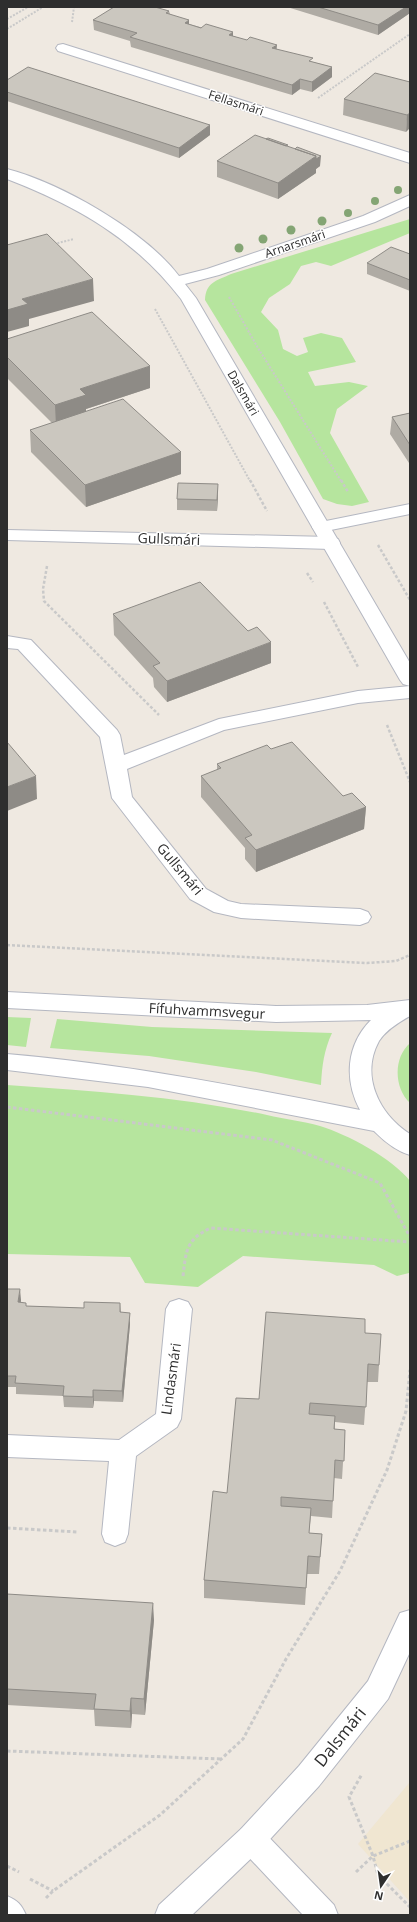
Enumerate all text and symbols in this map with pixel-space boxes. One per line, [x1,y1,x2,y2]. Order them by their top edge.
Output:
street label: Fellasmári [206,86,266,119]
street label: Arnarsmári [262,225,327,262]
street label: Dalsmári [224,367,263,419]
street label: Gullsmári [137,528,201,549]
street label: Gullsmári [153,839,208,899]
street label: Fífuhvammsvegur [148,998,266,1023]
street label: Lindasmári [156,1342,185,1416]
street label: Dalsmári [308,1702,371,1771]
north arrow [361,1866,401,1906]
text: N [373,1888,385,1905]

